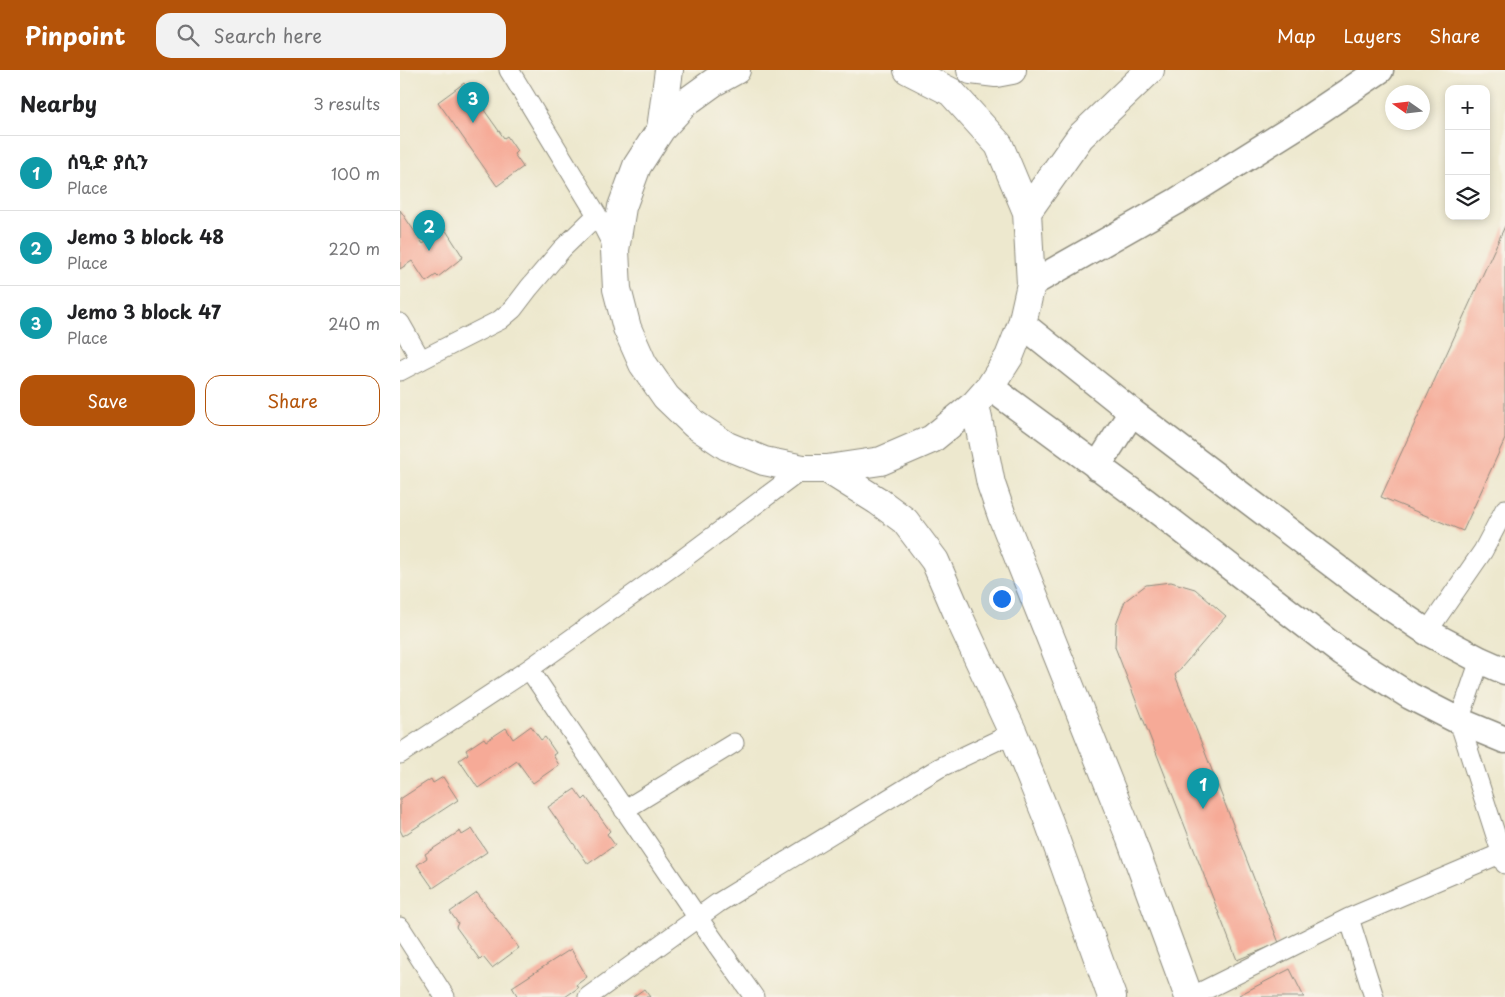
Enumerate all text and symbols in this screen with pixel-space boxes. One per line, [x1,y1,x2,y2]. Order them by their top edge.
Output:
search box [156,13,506,58]
text: Pinpoint [25,17,126,53]
icon: search [174,21,202,49]
text: Search here [214,21,322,49]
text: Map [1277,22,1316,49]
text: Layers [1344,22,1401,49]
text: Share [1429,22,1480,49]
pin: 3 [457,82,489,123]
north arrow [1385,85,1430,130]
map controls [1445,85,1490,220]
button: + [1445,85,1490,130]
text: Nearby [20,87,97,119]
text: 3 results [313,91,380,115]
button: − [1445,130,1490,175]
text: ሰዒድ ያሲን [67,147,148,175]
text: 1 [32,161,40,185]
text: 100 m [331,161,380,185]
text: Place [67,175,108,199]
button: layers [1445,175,1490,220]
pin: 2 [413,210,445,251]
text: Jemo 3 block 48 [67,222,224,250]
text: 2 [30,236,42,260]
text: 220 m [329,236,380,260]
text: Place [67,250,108,274]
text: Jemo 3 block 47 [67,297,221,325]
text: 3 [31,311,41,335]
text: 240 m [328,311,380,335]
text: Place [67,325,108,349]
button: Save [20,375,195,426]
button: Share [205,375,380,426]
your location [989,586,1015,612]
pin: 1 [1187,768,1219,809]

